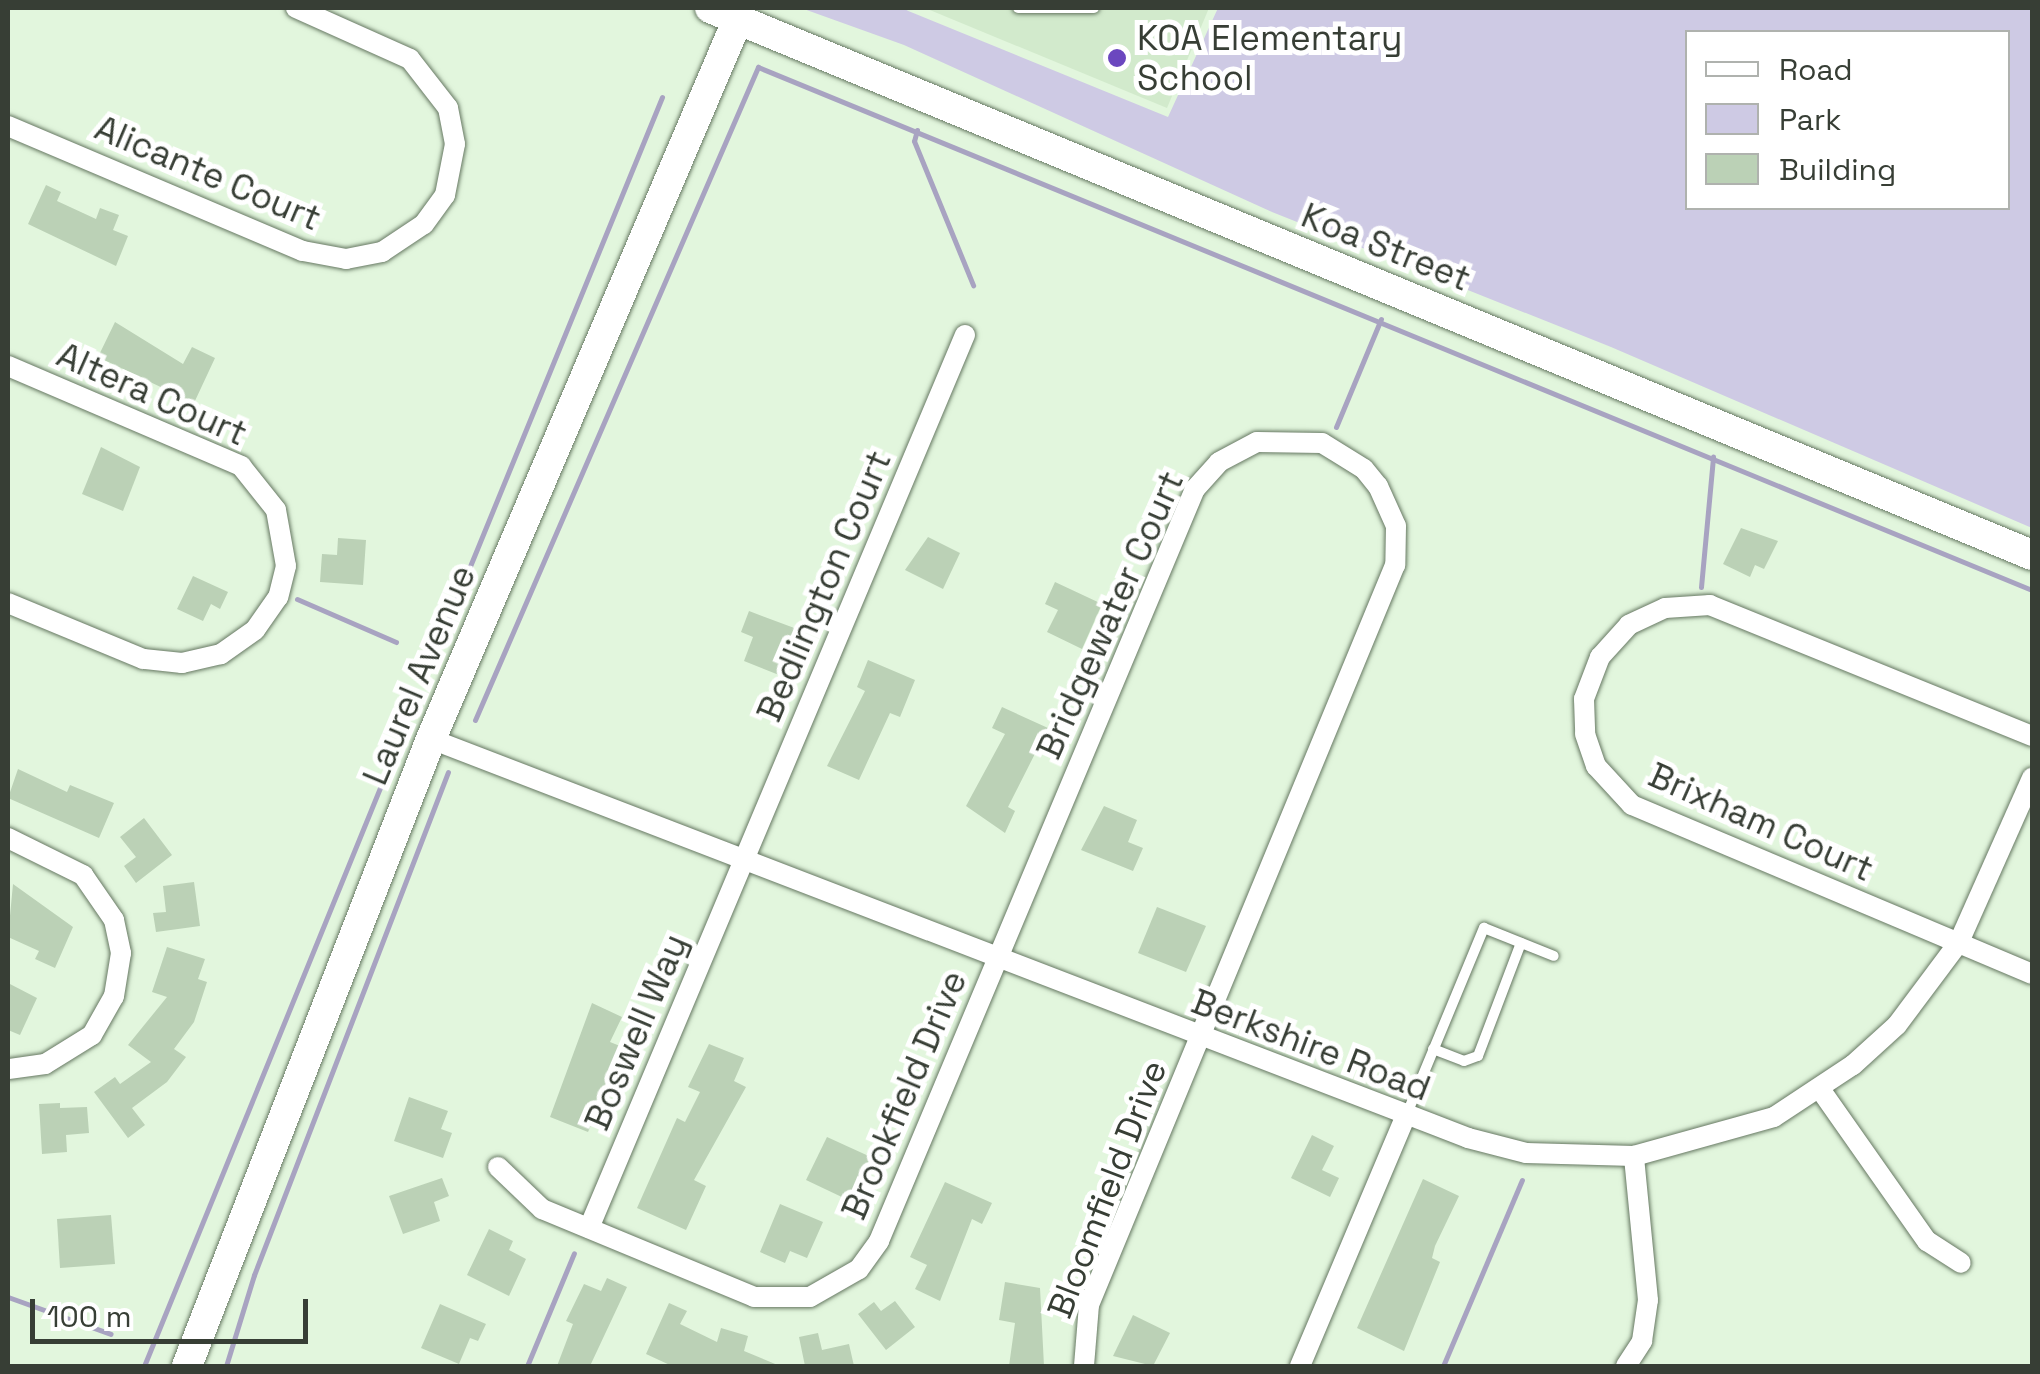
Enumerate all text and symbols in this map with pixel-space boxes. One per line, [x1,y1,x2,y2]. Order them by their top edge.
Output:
place label: KOA Elementary School [1137,17,1403,99]
legend [1685,30,2010,210]
marker: KOA Elementary School [1106,47,1128,69]
text: Road [1779,50,1853,89]
text: Park [1779,100,1841,139]
street label: Alicante Court [89,107,327,239]
text: Building [1779,150,1896,189]
street label: Koa Street [1295,194,1477,300]
street label: Altera Court [51,333,253,455]
street label: Bedlington Court [748,444,900,728]
street label: Bridgewater Court [1028,465,1192,765]
street label: Laurel Avenue [354,559,484,791]
street label: Brixham Court [1642,754,1880,890]
street label: Boswell Way [576,928,696,1136]
street label: Brookfield Drive [833,965,975,1225]
street label: Berkshire Road [1186,980,1436,1110]
street label: Bloomfield Drive [1039,1054,1175,1324]
scale bar [35,1279,312,1341]
text: 100 m [47,1297,132,1336]

